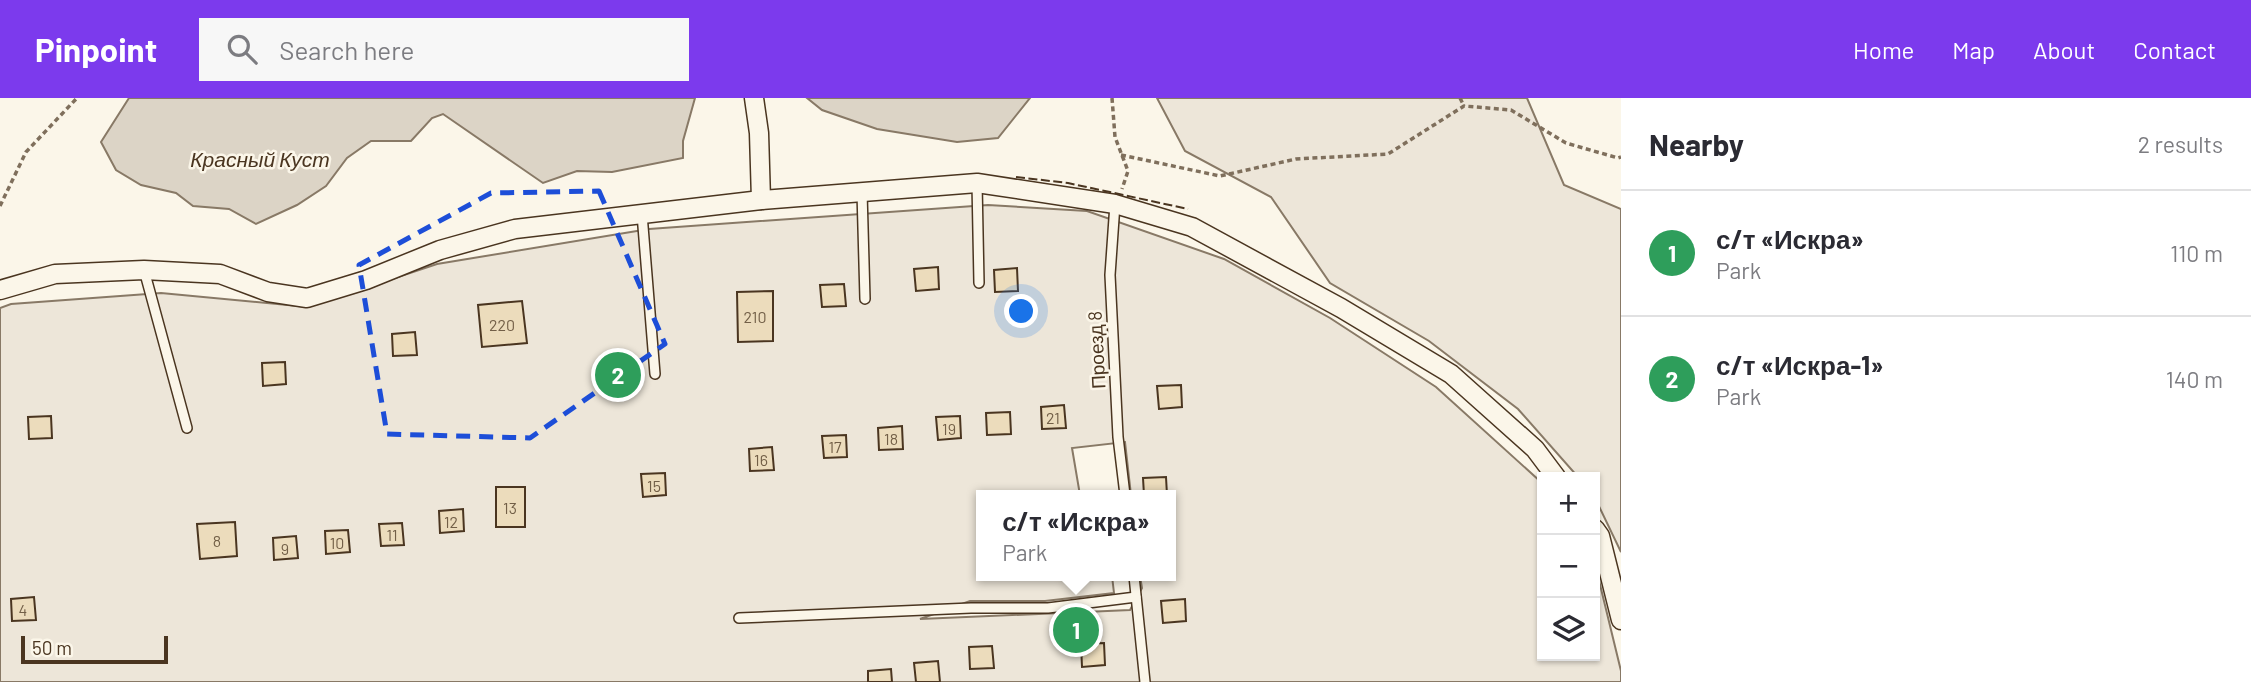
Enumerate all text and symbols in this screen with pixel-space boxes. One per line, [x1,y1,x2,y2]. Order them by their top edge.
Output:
search box [199,18,689,81]
text: Pinpoint [35,29,157,69]
icon: search [223,30,261,68]
text: Search here [279,34,414,65]
text: Home [1853,35,1914,64]
text: Map [1952,35,1995,64]
text: About [2033,35,2095,64]
text: Contact [2133,35,2216,64]
text: Nearby [1649,126,1744,162]
text: 2 results [2138,130,2223,158]
water label: Красный Куст [190,146,330,171]
text: с/т «Искра» [1716,223,1864,254]
text: 1 [1668,239,1676,267]
text: 110 m [2170,239,2223,267]
text: Park [1716,256,1761,284]
your location [1004,294,1038,328]
house number: 210 [744,307,767,326]
street label: Проезд 8 [1082,310,1110,390]
house number: 220 [489,315,515,334]
pin: 2 [595,349,641,401]
text: с/т «Искра-1» [1716,349,1884,380]
text: 2 [1666,365,1678,393]
text: 140 m [2166,365,2223,393]
text: Park [1716,382,1761,410]
house number: 21 [1046,408,1060,427]
house number: 19 [942,419,956,438]
house number: 18 [884,429,898,448]
house number: 17 [828,437,842,456]
house number: 16 [754,450,768,469]
map controls [1537,472,1600,661]
button: + [1537,472,1600,535]
house number: 15 [647,476,661,495]
popup [976,490,1176,581]
house number: 13 [503,498,517,517]
text: с/т «Искра» [1002,505,1150,536]
house number: 12 [444,512,458,531]
house number: 11 [386,525,398,544]
house number: 8 [213,531,221,550]
house number: 10 [330,533,344,552]
button: − [1537,535,1600,598]
text: Park [1002,538,1047,566]
house number: 9 [281,539,289,558]
button: layers [1537,598,1600,661]
house number: 4 [19,600,27,619]
pin: 1 [1053,604,1099,656]
scale bar [21,633,168,665]
text: 50 m [32,636,72,659]

